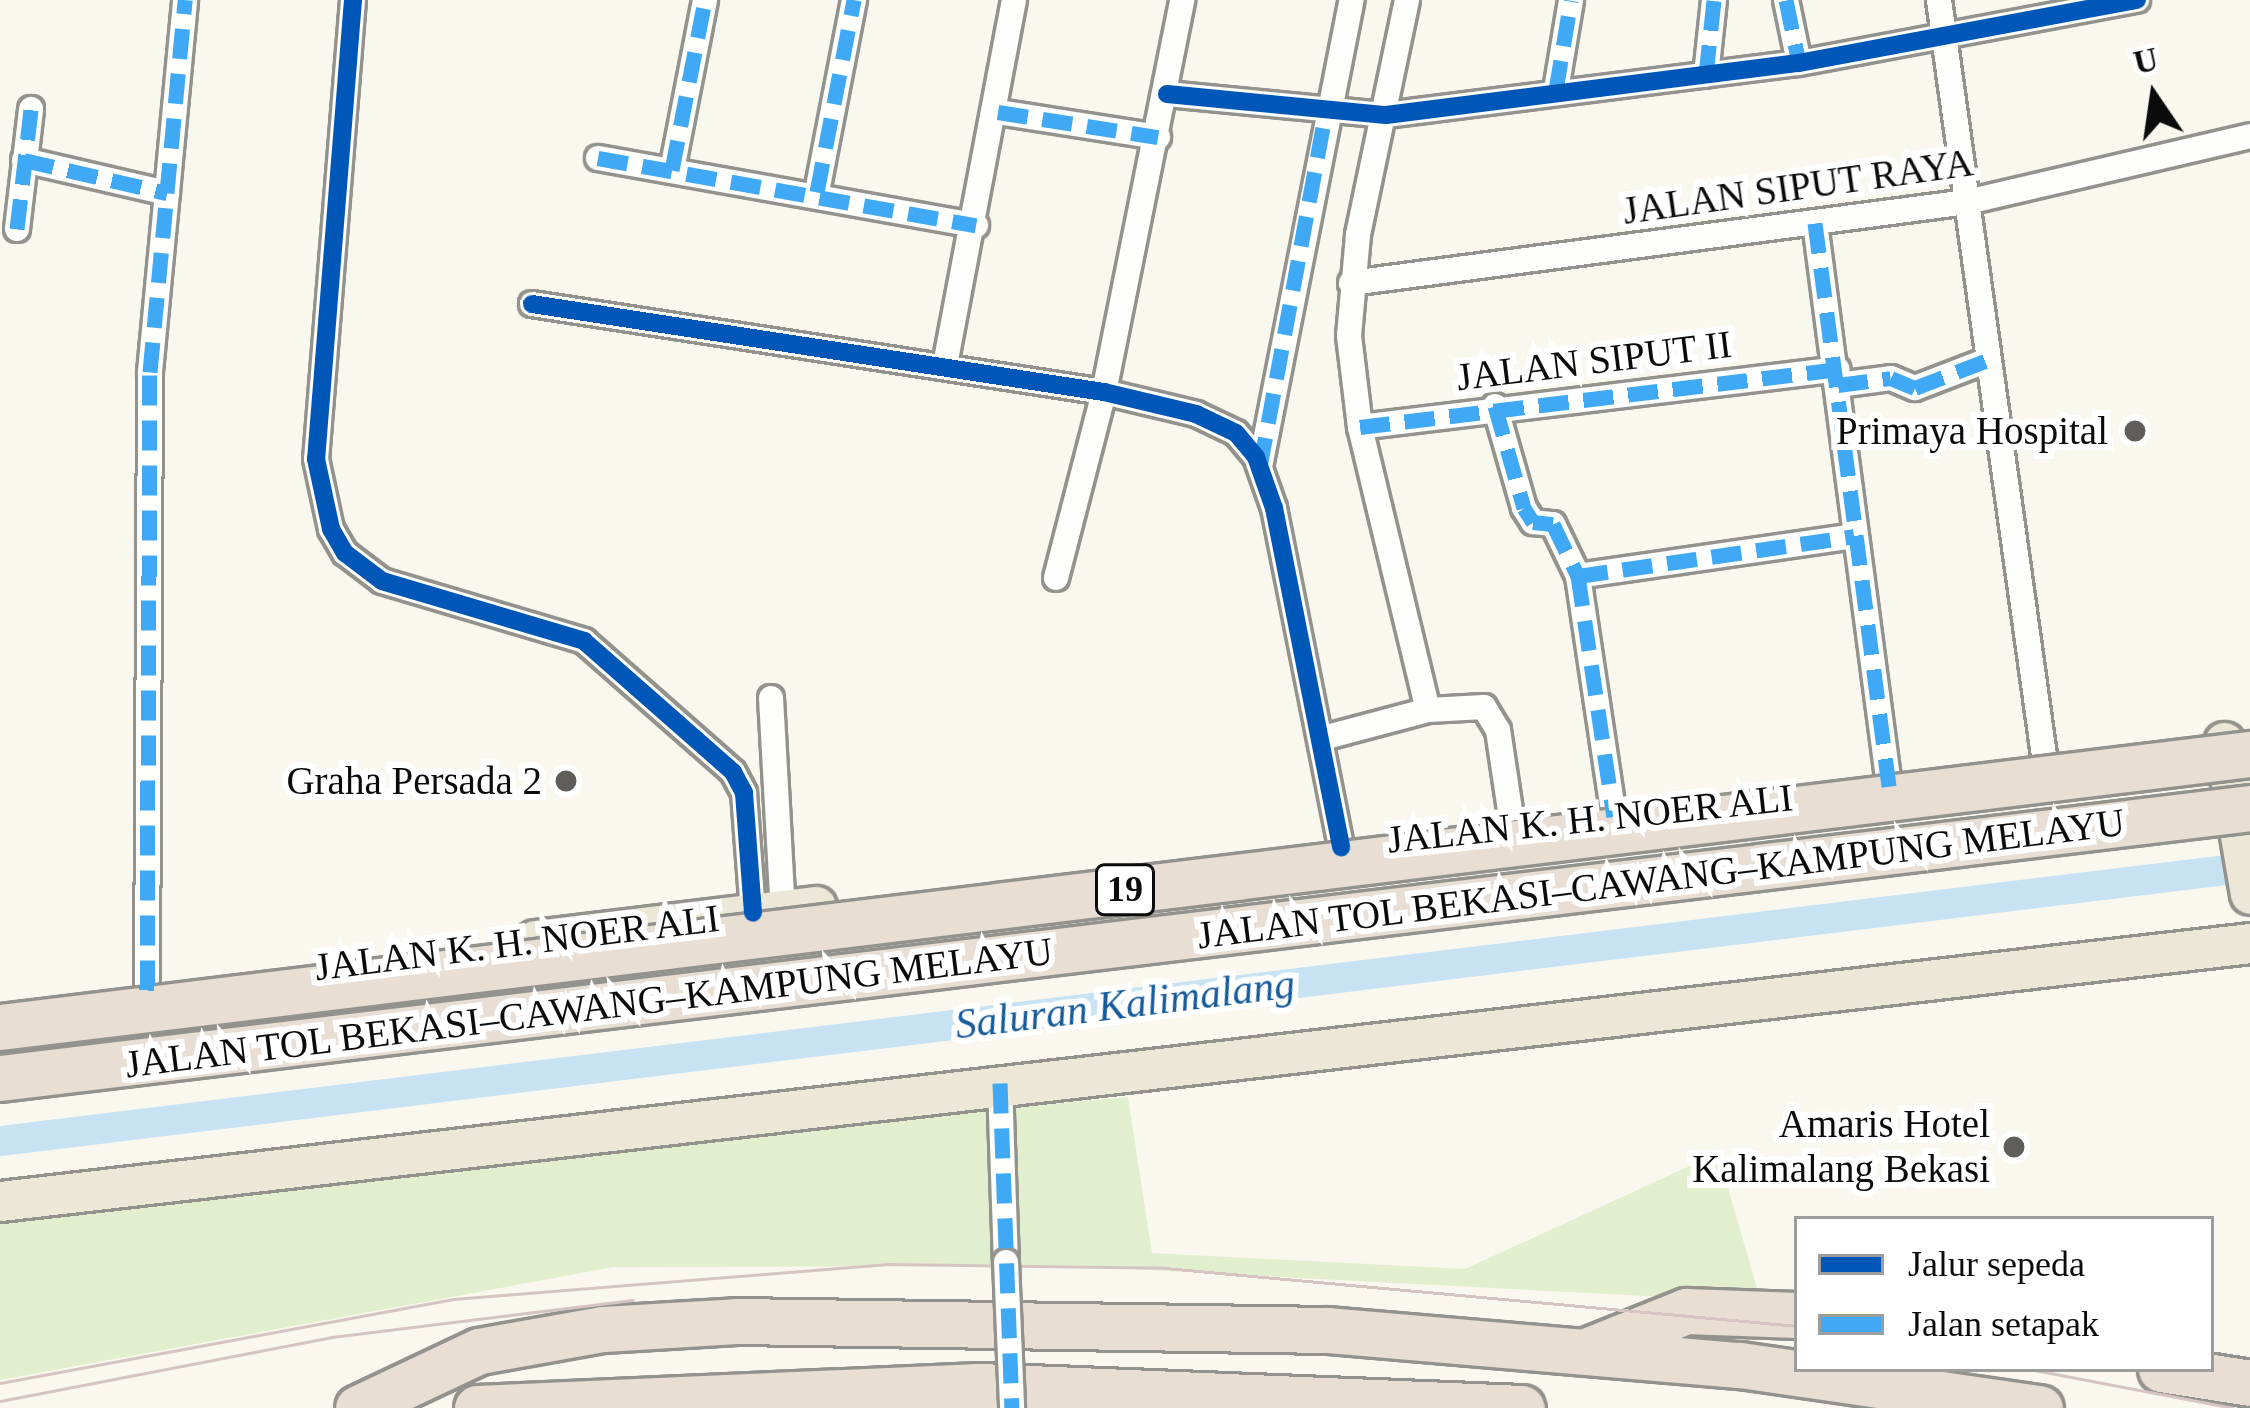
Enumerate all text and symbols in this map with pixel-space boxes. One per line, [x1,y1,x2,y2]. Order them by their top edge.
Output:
north arrow [2094,36,2214,156]
text: U [2130,41,2162,81]
street label: JALAN SIPUT RAYA [1619,139,1977,235]
street label: JALAN SIPUT II [1454,321,1734,401]
place label: Primaya Hospital [1836,408,2108,454]
marker: Primaya Hospital [2119,415,2151,447]
place label: Graha Persada 2 [286,758,542,804]
marker: Graha Persada 2 [553,768,579,794]
street label: JALAN K. H. NOER ALI [1384,774,1796,864]
street label: JALAN TOL BEKASI–CAWANG–KAMPUNG MELAYU [1194,799,2128,959]
road number: 19 [1095,860,1155,920]
street label: JALAN K. H. NOER ALI [311,895,723,991]
street label: JALAN TOL BEKASI–CAWANG–KAMPUNG MELAYU [122,928,1056,1088]
water label: Saluran Kalimalang [952,958,1298,1050]
place label: Amaris Hotel Kalimalang Bekasi [1692,1102,1990,1193]
marker: Amaris Hotel Kalimalang Bekasi [2001,1134,2027,1160]
legend [1794,1216,2214,1372]
text: Jalur sepeda [1908,1244,2085,1284]
text: Jalan setapak [1908,1304,2099,1344]

